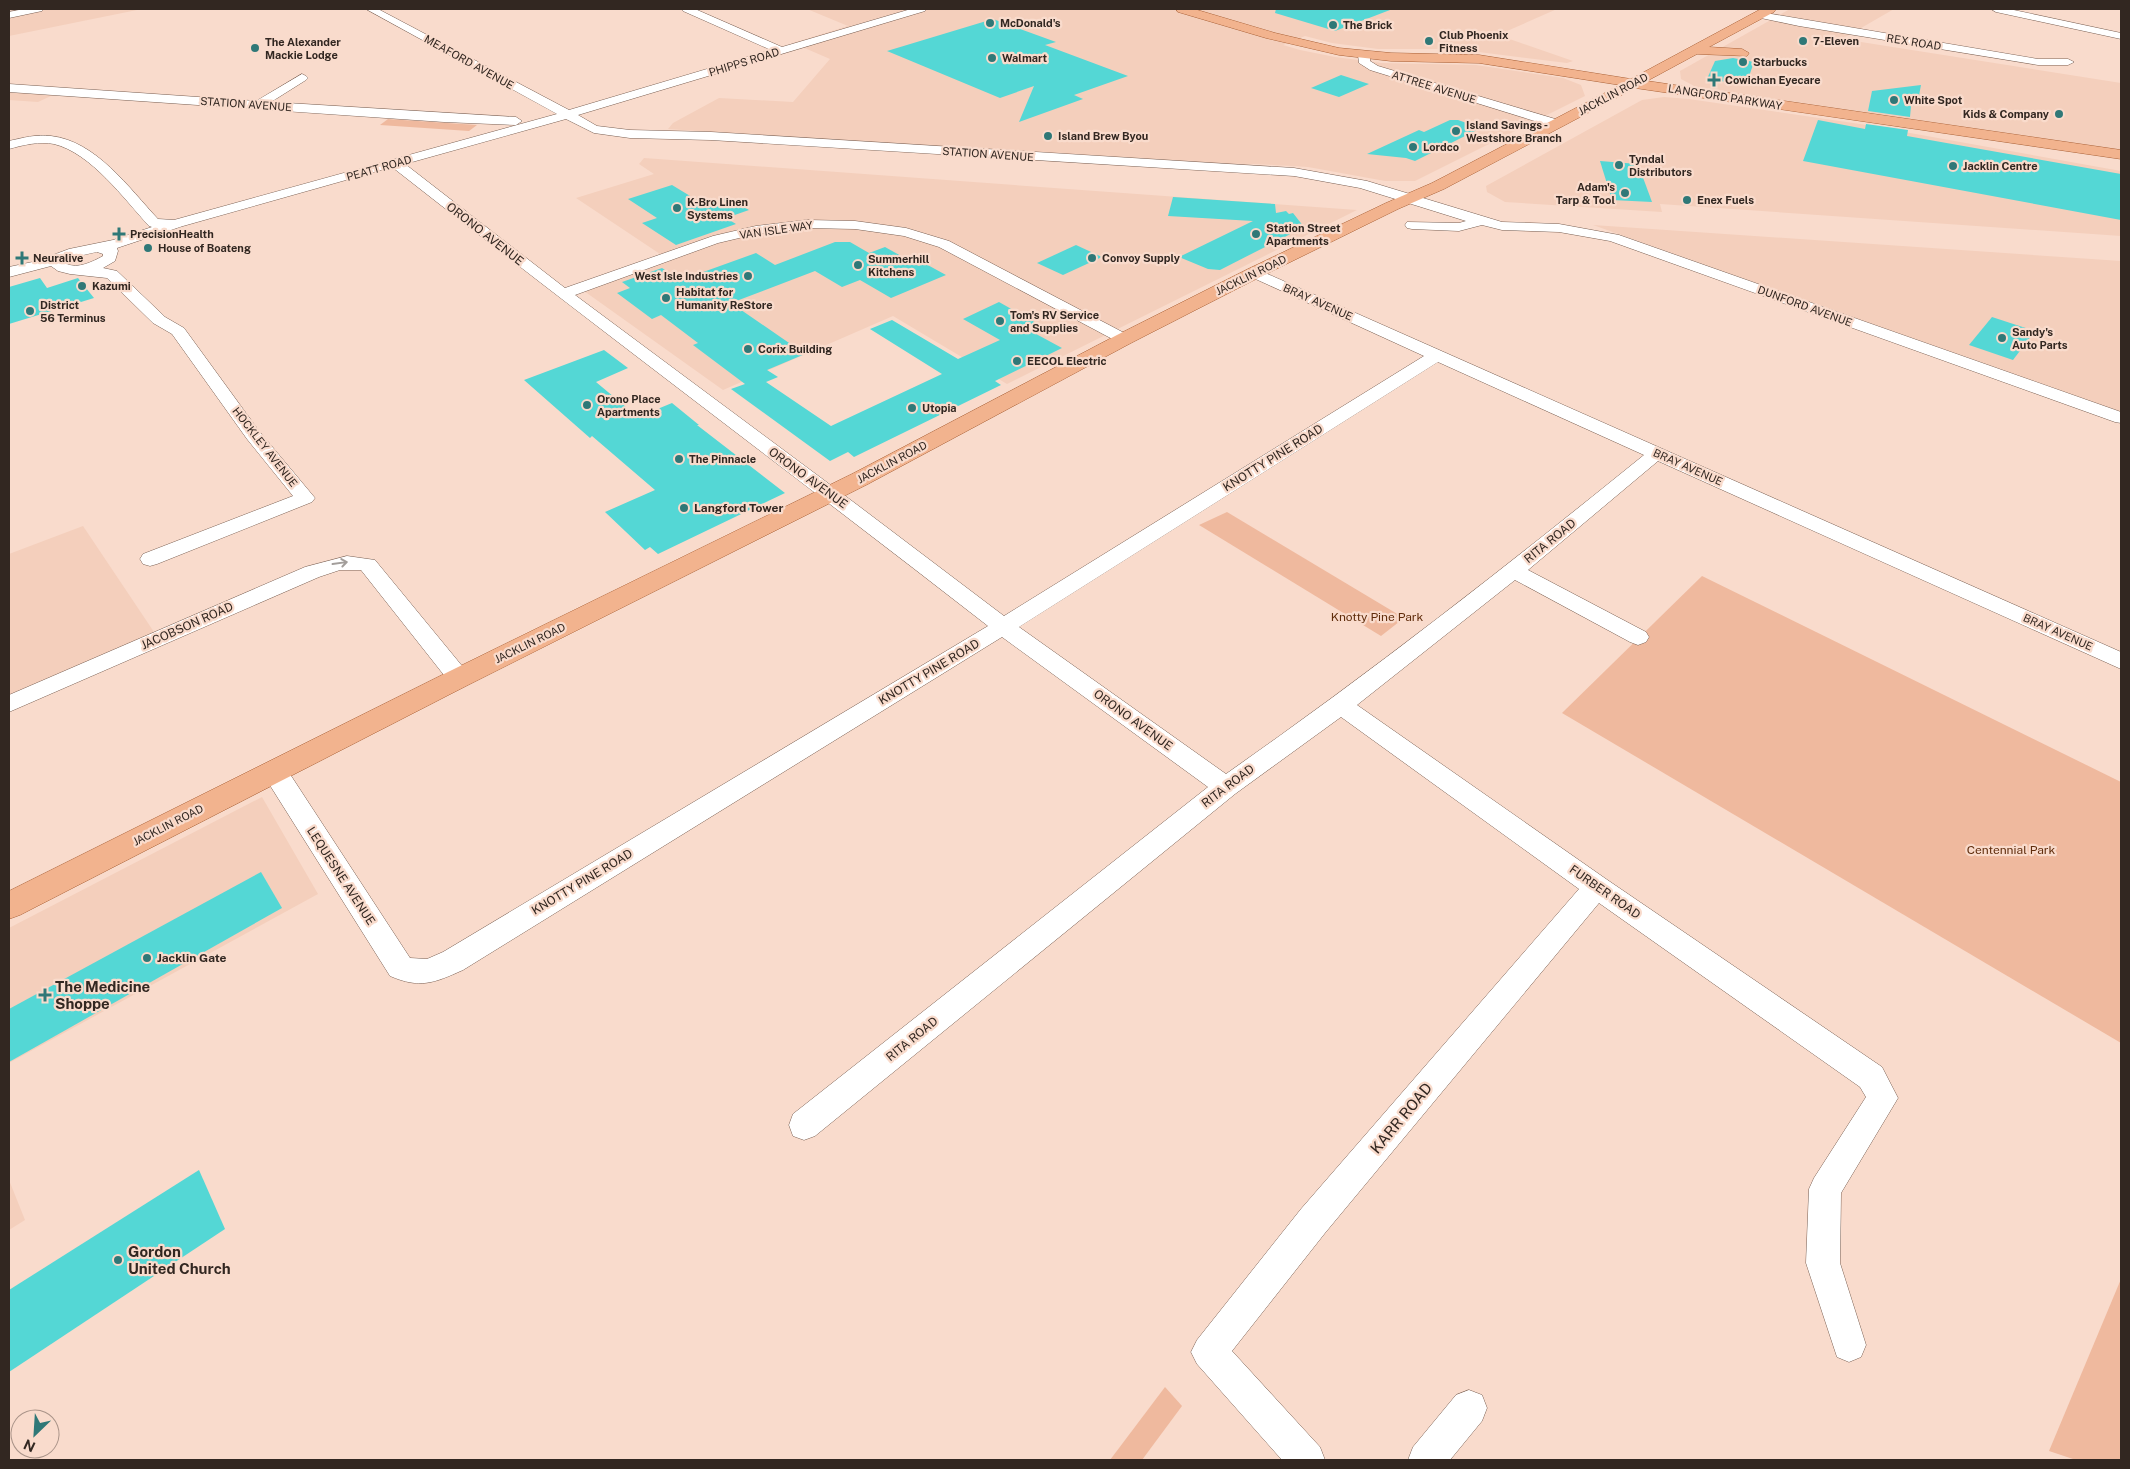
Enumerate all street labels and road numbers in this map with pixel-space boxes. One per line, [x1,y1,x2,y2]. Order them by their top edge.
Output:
street label: MEAFORD AVENUE [422,32,516,92]
street label: REX ROAD [1886,32,1943,52]
street label: PHIPPS ROAD [707,45,781,78]
street label: ATTREE AVENUE [1390,68,1478,106]
street label: JACKLIN ROAD [1576,70,1650,117]
street label: LANGFORD PARKWAY [1667,82,1783,112]
street label: STATION AVENUE [200,95,292,113]
street label: STATION AVENUE [942,145,1034,163]
street label: PEATT ROAD [345,153,413,183]
street label: ORONO AVENUE [444,200,526,268]
street label: VAN ISLE WAY [739,219,814,241]
street label: JACKLIN ROAD [1214,253,1289,297]
street label: BRAY AVENUE [1281,281,1355,323]
street label: DUNFORD AVENUE [1756,283,1854,329]
street label: HOCKLEY AVENUE [230,405,300,489]
street label: KNOTTY PINE ROAD [1221,422,1325,494]
street label: JACKLIN ROAD [855,438,929,485]
street label: ORONO AVENUE [766,445,850,511]
street label: BRAY AVENUE [1651,446,1725,488]
street label: RITA ROAD [1521,516,1579,566]
street label: JACOBSON ROAD [139,599,235,653]
street label: BRAY AVENUE [2021,611,2095,653]
street label: JACKLIN ROAD [493,621,568,665]
street label: KNOTTY PINE ROAD [876,636,982,708]
street label: ORONO AVENUE [1091,687,1175,753]
street label: RITA ROAD [1199,762,1257,810]
street label: JACKLIN ROAD [131,802,205,848]
street label: LEQUESNE AVENUE [304,824,378,928]
street label: KNOTTY PINE ROAD [529,846,635,918]
street label: FURBER ROAD [1567,862,1643,922]
street label: RITA ROAD [883,1014,941,1064]
street label: KARR ROAD [1367,1079,1435,1157]

